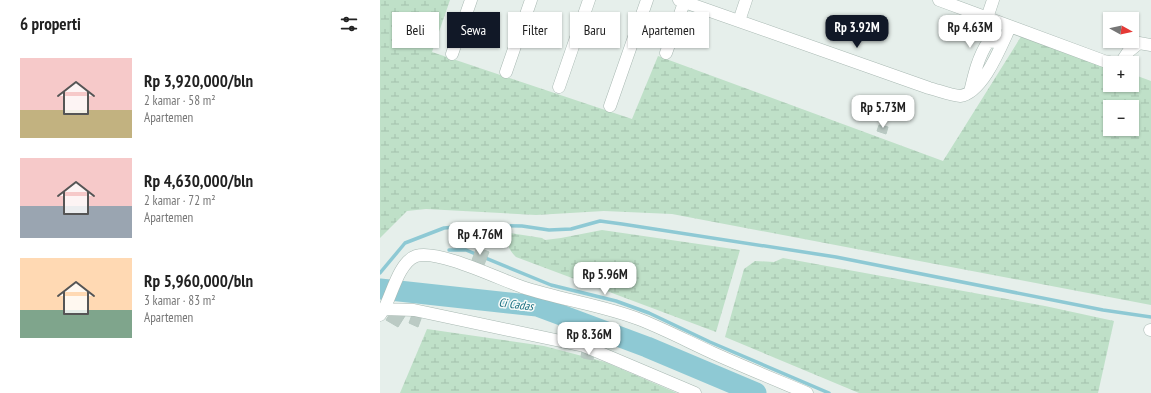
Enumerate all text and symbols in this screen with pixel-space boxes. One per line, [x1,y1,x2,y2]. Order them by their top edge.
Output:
chip: Beli [392,12,439,48]
chip: Sewa [447,12,500,48]
chip: Filter [508,12,562,48]
chip: Baru [570,12,620,48]
chip: Apartemen [628,12,709,48]
north arrow [1103,12,1139,48]
map controls [1103,12,1139,136]
text: 6 properti [20,13,81,35]
icon: filters [338,13,360,35]
pin: Rp 3.92M [816,15,898,49]
pin: Rp 4.63M [929,15,1011,49]
text: Rp 3.92M [834,19,880,36]
text: Rp 4.63M [947,19,993,36]
button: + [1103,56,1139,92]
text: Rp 3,920,000/bln [144,70,253,92]
icon: home [52,74,100,122]
text: 2 kamar · 58 m² [144,92,216,109]
pin: Rp 5.73M [842,95,924,129]
text: Rp 5.73M [860,99,906,116]
button: − [1103,100,1139,136]
text: Apartemen [144,109,193,126]
text: Rp 4,630,000/bln [144,170,253,192]
icon: home [52,174,100,222]
text: 2 kamar · 72 m² [144,192,216,209]
text: Apartemen [144,209,193,226]
pin: Rp 4.76M [439,222,521,256]
text: Rp 4.76M [457,226,503,243]
pin: Rp 5.96M [564,262,646,296]
text: Rp 5.96M [582,266,628,283]
text: Rp 5,960,000/bln [144,270,253,292]
icon: home [52,274,100,322]
text: 3 kamar · 83 m² [144,292,216,309]
water label: Ci Cadas [498,294,536,314]
text: Apartemen [144,309,193,326]
pin: Rp 8.36M [548,322,630,356]
text: Rp 8.36M [566,326,612,343]

